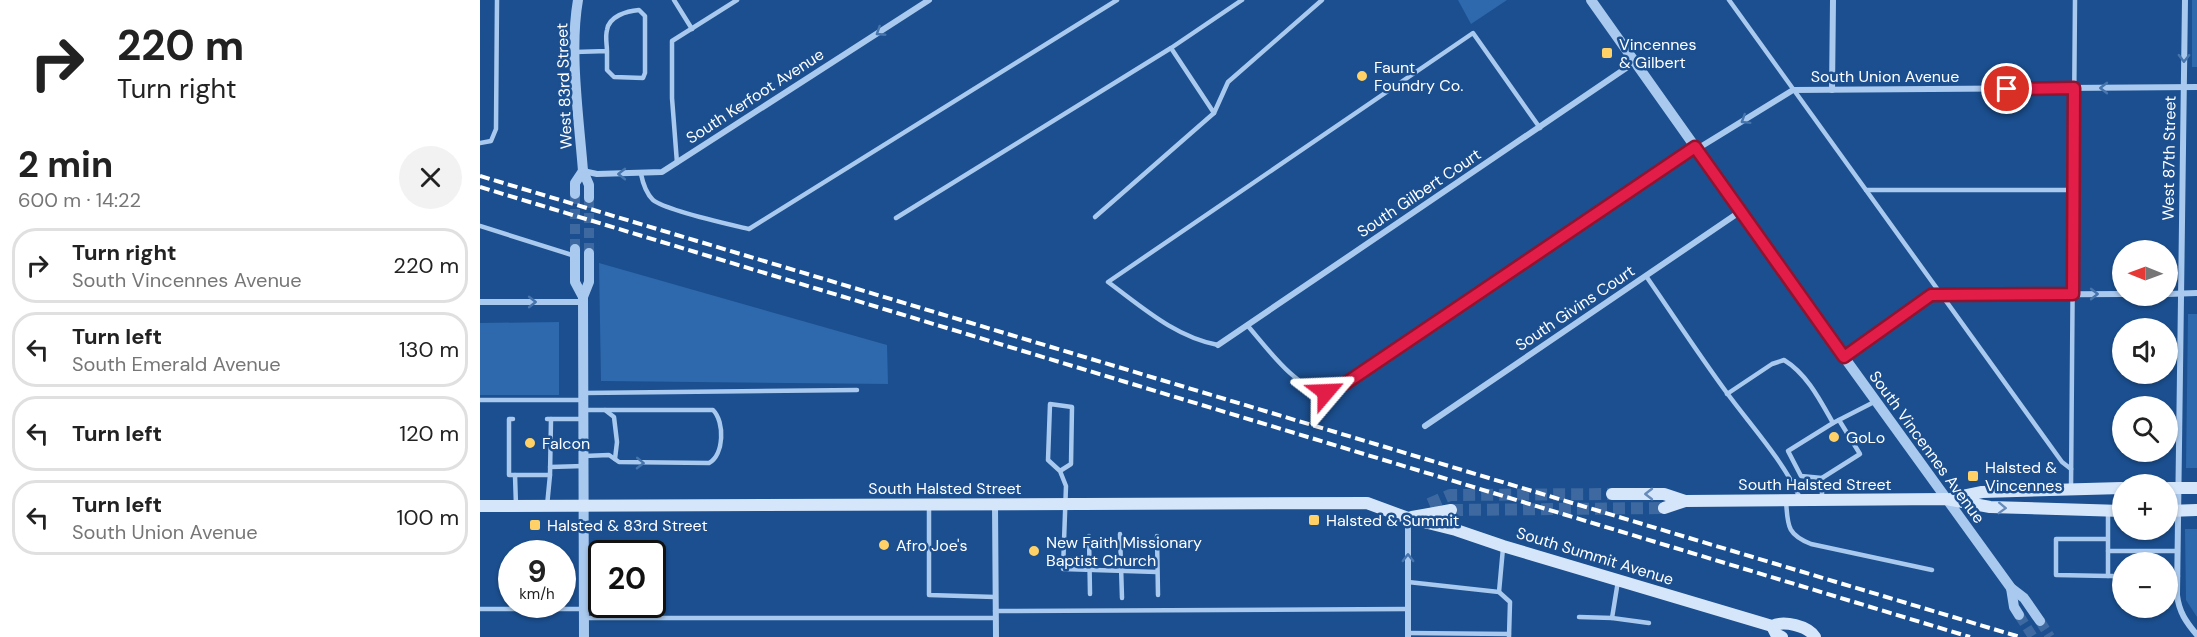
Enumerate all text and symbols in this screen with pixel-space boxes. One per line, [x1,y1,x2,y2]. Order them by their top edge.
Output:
text: 220 m [117,18,244,73]
street label: West 83rd Street [551,22,577,150]
icon: right [18,24,96,102]
one-way arrow [876,24,887,35]
place label: Vincennes & Gilbert [1619,34,1696,73]
street label: South Kerfoot Avenue [682,44,828,148]
marker: Vincennes & Gilbert [1600,46,1614,60]
one-way arrow [2178,54,2190,63]
place label: Faunt Foundry Co. [1374,57,1463,96]
pin [1981,63,2032,114]
street label: South Union Avenue [1811,66,1959,87]
marker: Faunt Foundry Co. [1355,69,1369,83]
text: Turn right [117,71,237,106]
icon: arrive [1990,72,2023,105]
one-way arrow [2100,82,2109,94]
street label: West 87th Street [2157,95,2181,221]
one-way arrow [1741,112,1751,124]
text: 2 min [18,141,113,188]
street label: South Gilbert Court [1353,144,1485,242]
button: close [399,146,462,209]
one-way arrow [617,168,626,180]
text: 600 m · 14:22 [18,187,141,213]
text: Turn right [72,238,177,267]
north arrow [2112,240,2178,306]
map controls [2112,240,2178,618]
icon: right [21,249,54,282]
text: 220 m [393,251,459,280]
street label: South Givins Court [1511,260,1639,356]
text: South Vincennes Avenue [72,267,302,293]
one-way arrow [2090,288,2099,300]
one-way arrow [527,296,536,308]
button: sound [2112,318,2178,384]
text: Turn left [72,322,162,351]
icon: left [21,333,54,366]
text: 130 m [399,335,459,364]
text: South Emerald Avenue [72,351,281,377]
position arrow [1294,360,1358,424]
street label: South Vincennes Avenue [1865,366,1989,528]
button: search [2112,396,2178,462]
icon: left [21,417,54,450]
text: Turn left [72,419,162,448]
text: 120 m [399,419,459,448]
place label: GoLo [1846,427,1885,448]
marker: GoLo [1827,430,1841,444]
place label: Falcon [542,433,590,454]
marker: Falcon [523,436,537,450]
one-way arrow [635,457,644,469]
place label: Halsted & Vincennes [1985,457,2062,496]
marker: Halsted & Vincennes [1966,469,1980,483]
street label: South Halsted Street [1738,474,1892,495]
button: + [2112,474,2178,540]
street label: South Halsted Street [868,478,1022,499]
one-way arrow [1644,488,1653,500]
text: Turn left [72,490,162,519]
icon: left [21,501,54,534]
one-way arrow [1997,501,2006,514]
text: 100 m [397,503,459,532]
place label: Halsted & Summit [1326,510,1459,531]
marker: Halsted & Summit [1307,513,1321,527]
place label: Halsted & 83rd Street [547,515,708,536]
marker: Halsted & 83rd Street [528,518,542,532]
text: South Union Avenue [72,519,258,545]
street label: South Summit Avenue [1514,522,1676,590]
place label: New Faith Missionary Baptist Church [1046,532,1202,571]
place label: Afro Joe's [896,535,968,556]
marker: Afro Joe's [877,538,891,552]
speed limit sign: 20 [588,540,666,618]
marker: New Faith Missionary Baptist Church [1027,544,1041,558]
text: 9 [527,552,547,591]
button: − [2112,552,2178,618]
one-way arrow [1402,553,1414,562]
text: km/h [519,584,555,604]

